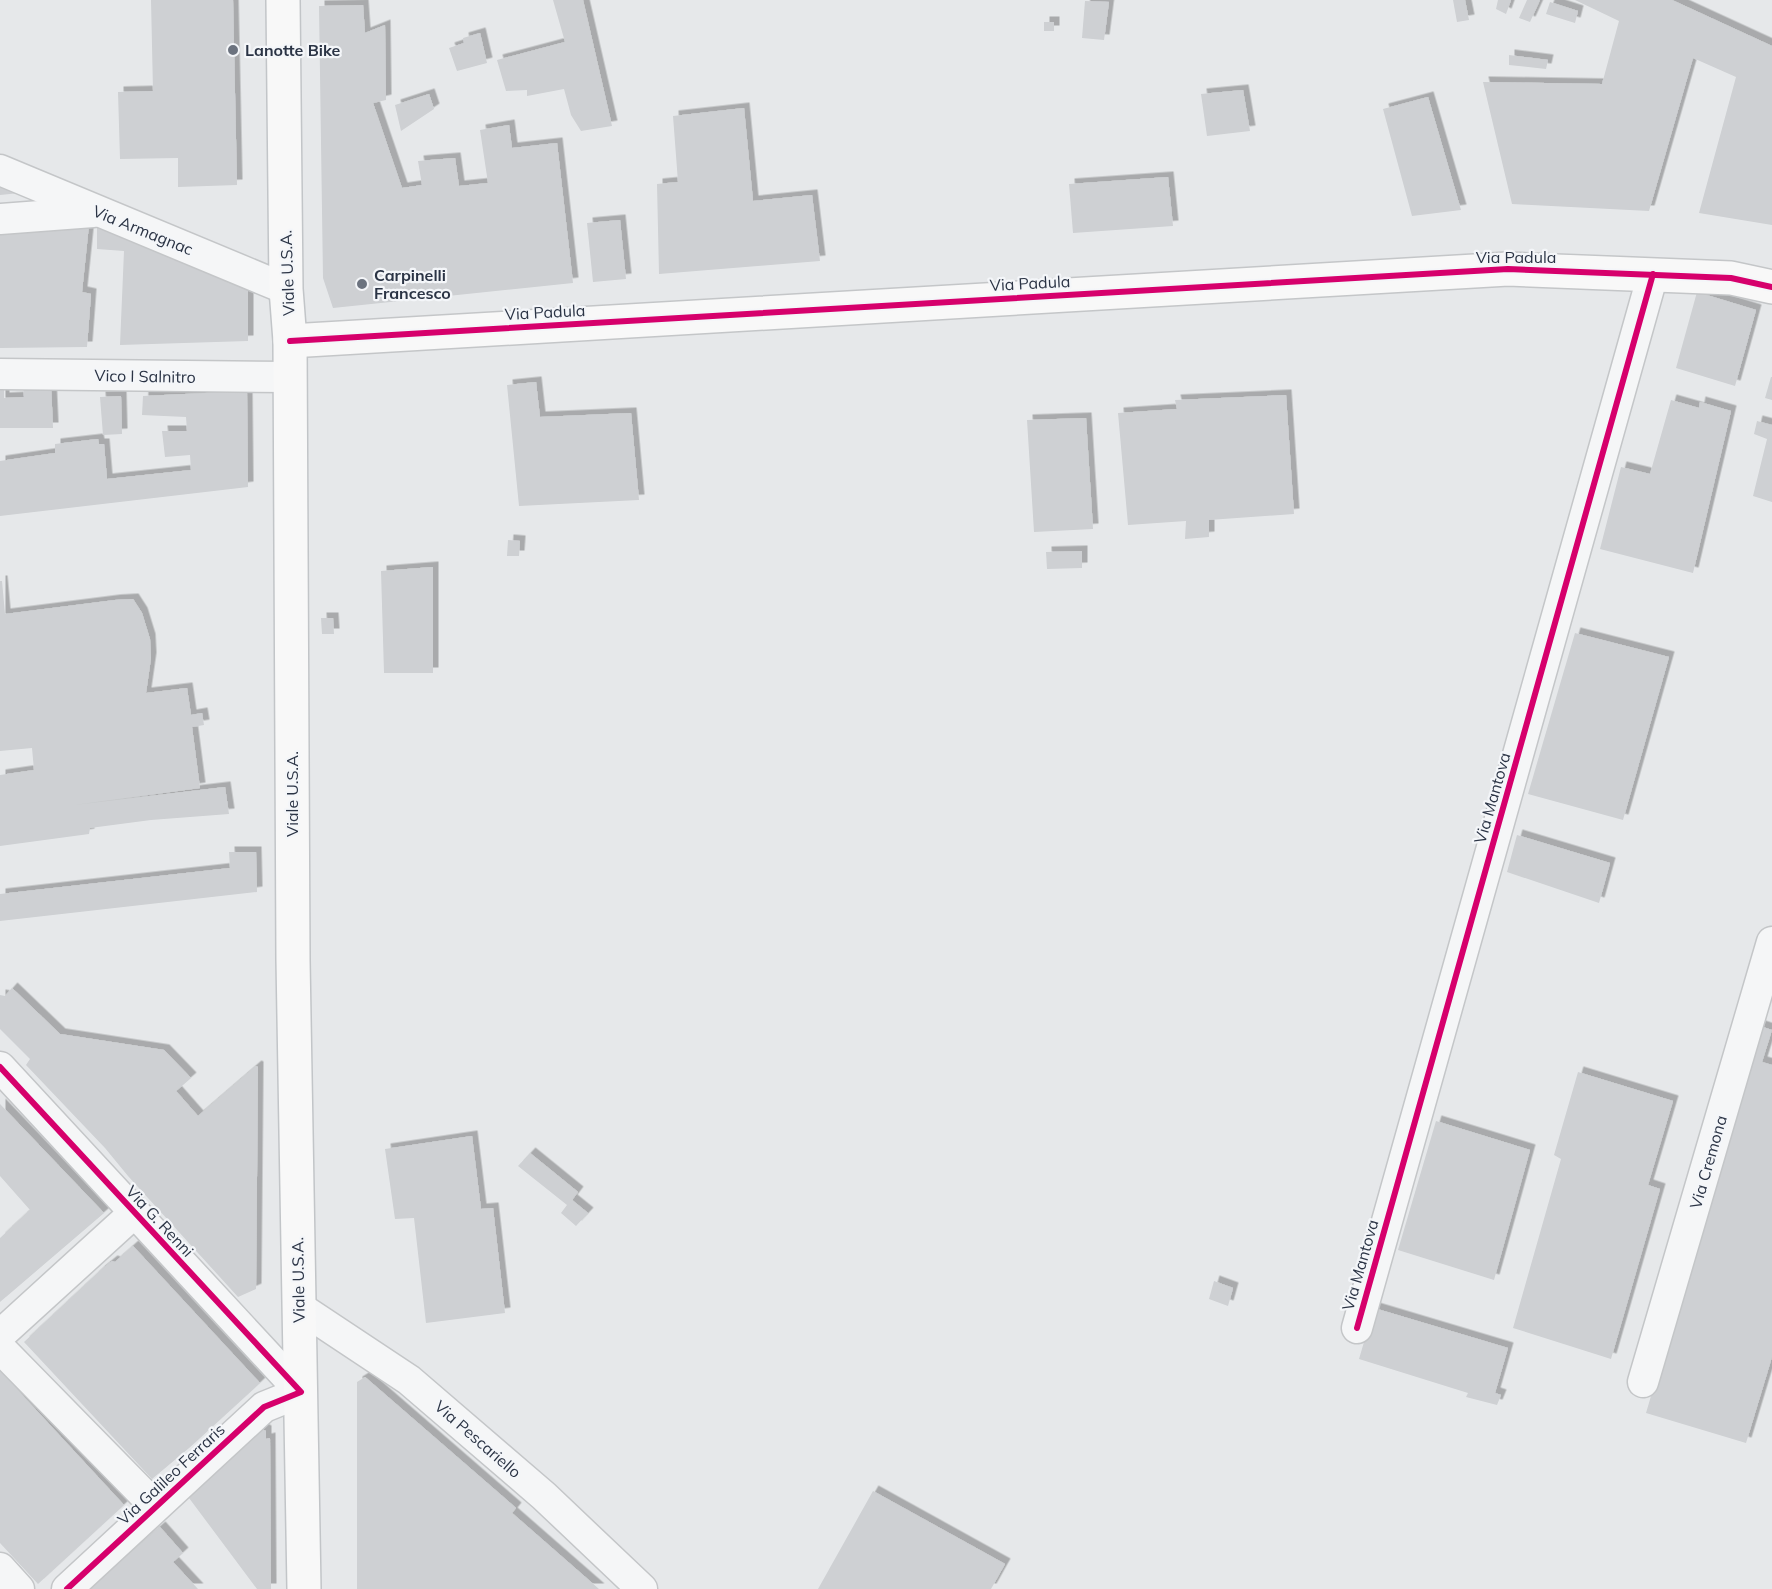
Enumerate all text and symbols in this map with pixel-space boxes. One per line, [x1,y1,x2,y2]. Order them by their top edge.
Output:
place label: Lanotte Bike [245,40,341,60]
marker: Lanotte Bike [226,43,240,57]
street label: Via Armagnac [90,201,196,259]
street label: Viale U.S.A. [276,230,298,316]
street label: Via Padula [1476,247,1556,267]
place label: Carpinelli Francesco [374,265,451,303]
street label: Via Padula [989,271,1071,295]
marker: Carpinelli Francesco [355,277,369,291]
street label: Via Padula [504,300,586,324]
street label: Vico I Salnitro [94,365,196,387]
street label: Via Mantova [1469,750,1515,846]
street label: Viale U.S.A. [282,751,302,837]
street label: Via Cremona [1685,1113,1731,1211]
street label: Via G. Renni [122,1181,198,1261]
street label: Via Mantova [1337,1217,1383,1313]
street label: Viale U.S.A. [287,1237,309,1323]
street label: Via Pescariello [431,1396,525,1482]
street label: Via Galileo Ferraris [113,1419,229,1529]

